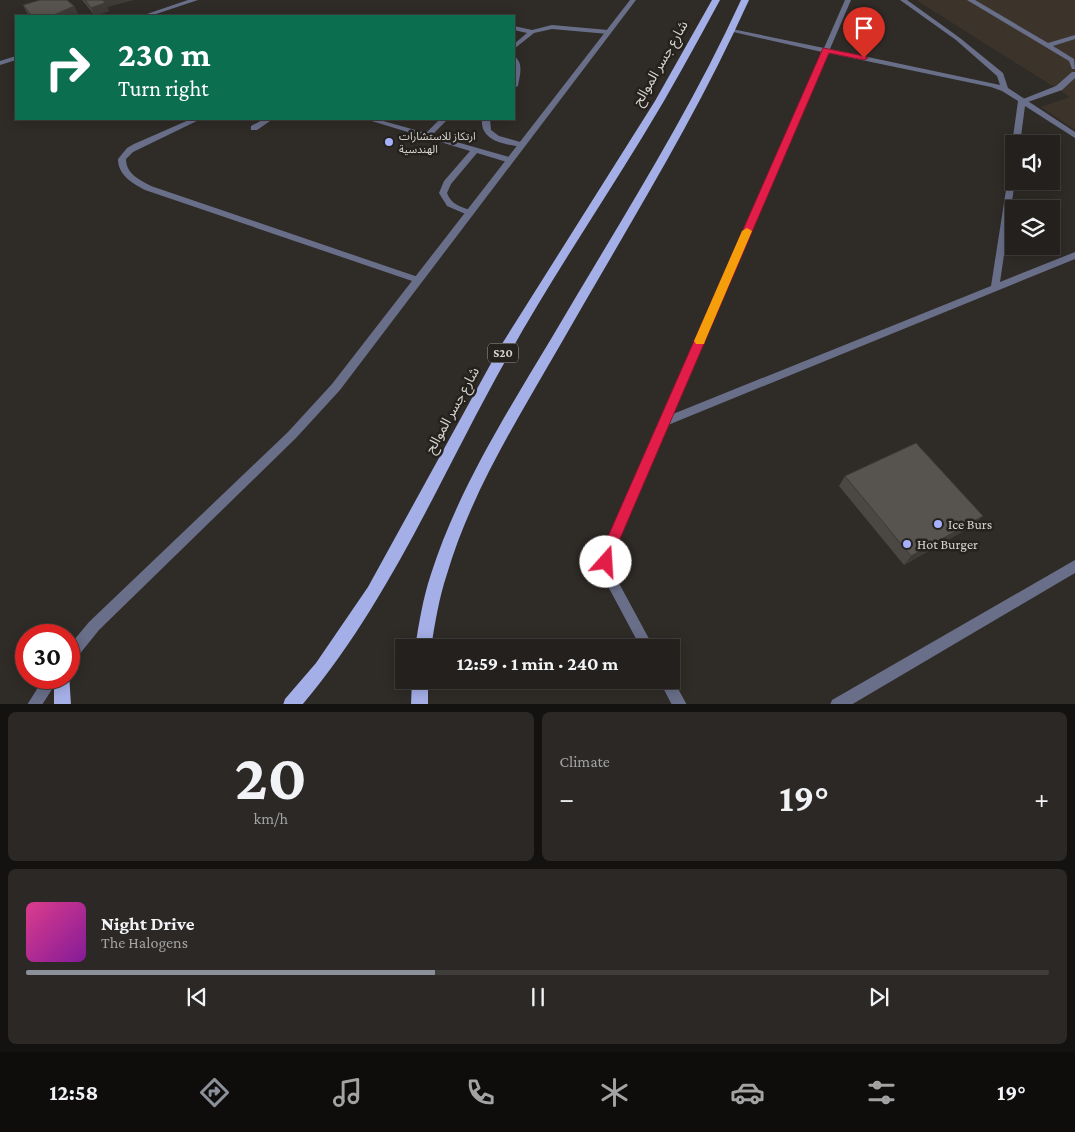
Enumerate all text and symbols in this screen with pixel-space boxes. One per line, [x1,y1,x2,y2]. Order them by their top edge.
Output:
pin [843,7,885,58]
icon: arrive [850,14,878,42]
street label: شارع جسر الموالح [629,17,694,110]
icon: right [35,35,100,100]
text: 230 m [118,35,211,74]
text: Turn right [118,76,209,101]
place label: ارتكاز للاستشارات الهندسية [399,130,476,156]
map controls [1005,135,1060,255]
button: sound [1005,135,1060,190]
marker: ارتكاز للاستشارات الهندسية [383,136,395,148]
button: layers [1005,200,1060,255]
road number: S20 [488,343,518,362]
street label: شارع جسر الموالح [422,364,485,457]
place label: Ice Burs [948,516,992,532]
marker: Ice Burs [932,518,944,530]
position arrow [579,535,631,587]
place label: Hot Burger [917,536,978,552]
marker: Hot Burger [901,538,913,550]
speed limit sign: 30 [15,624,80,689]
text: 12:59 · 1 min · 240 m [457,653,618,674]
text: 20 [234,741,307,813]
text: Climate [560,753,610,770]
text: 19° [779,777,829,819]
text: − [560,783,574,814]
text: + [1034,783,1049,814]
text: km/h [254,810,288,827]
text: Night Drive [101,913,194,934]
text: The Halogens [101,934,188,951]
icon: previous [183,983,211,1011]
icon: pause [524,983,552,1011]
icon: next [865,983,893,1011]
icon: directions [197,1075,232,1110]
icon: music [330,1075,365,1110]
icon: phone [463,1075,498,1110]
icon: climate [597,1075,632,1110]
icon: car [730,1075,765,1110]
icon: filters [864,1075,899,1110]
text: 12:58 [49,1080,98,1105]
text: 19° [997,1080,1026,1105]

